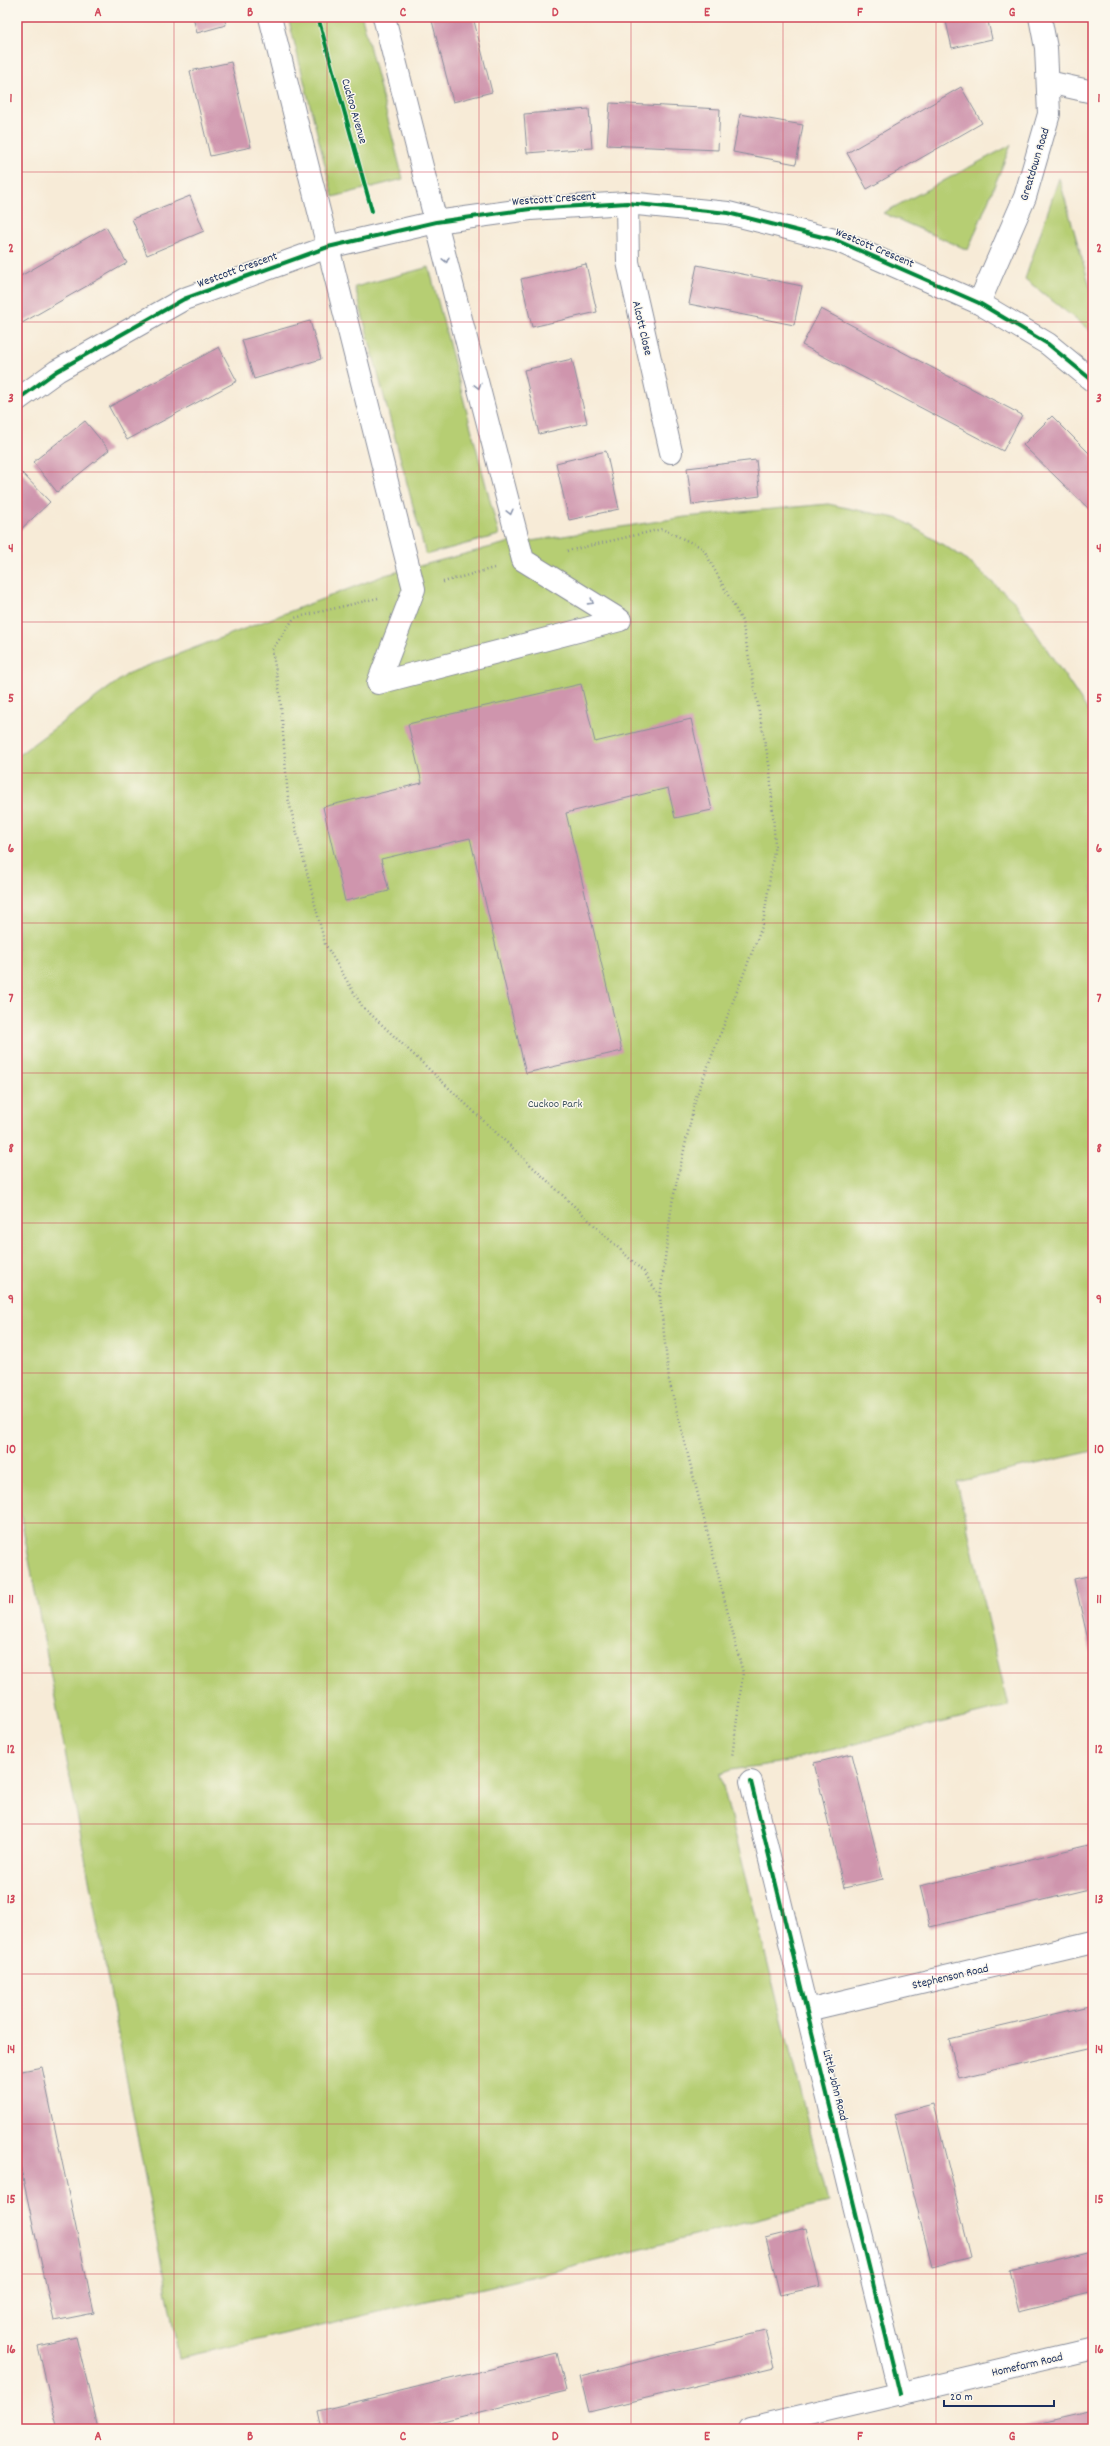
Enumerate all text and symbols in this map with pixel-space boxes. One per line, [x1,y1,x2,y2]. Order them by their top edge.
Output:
text: A [94,4,102,23]
text: B [247,4,253,23]
text: C [400,4,407,23]
text: D [552,4,559,23]
text: E [704,4,711,23]
text: F [857,4,863,23]
text: G [1009,4,1016,23]
street label: Cuckoo Avenue [336,77,371,146]
text: 1 [10,90,13,109]
text: 1 [1098,90,1101,109]
street label: Greatdown Road [1016,126,1055,203]
street label: Westcott Crescent [512,188,597,211]
street label: Westcott Crescent [832,224,917,273]
text: 2 [8,240,14,259]
text: 2 [1096,240,1102,259]
street label: Westcott Crescent [195,248,281,293]
one-way arrow [441,256,450,263]
street label: Alcott Close [627,299,656,357]
one-way arrow [474,383,482,389]
text: 3 [8,390,14,409]
text: 3 [1096,390,1102,409]
one-way arrow [506,509,514,515]
text: 4 [8,540,14,559]
text: 4 [1096,540,1102,559]
one-way arrow [587,598,594,605]
text: 5 [8,690,14,709]
text: 5 [1096,690,1102,709]
text: 6 [8,840,15,859]
text: 6 [1096,840,1103,859]
text: 7 [9,990,14,1009]
text: 7 [1097,990,1102,1009]
park label: Cuckoo Park [528,1096,582,1113]
text: 8 [8,1140,14,1159]
text: 8 [1096,1140,1102,1159]
text: 9 [8,1291,14,1310]
text: 9 [1096,1291,1102,1310]
text: 10 [6,1441,16,1460]
text: 10 [1094,1441,1104,1460]
text: 11 [8,1591,14,1610]
text: 11 [1096,1591,1102,1610]
text: 12 [7,1741,16,1760]
text: 12 [1095,1741,1104,1760]
text: 13 [7,1891,16,1910]
text: 13 [1095,1891,1104,1910]
street label: Stephenson Road [910,1960,990,1995]
text: 14 [7,2041,15,2060]
text: 14 [1095,2041,1103,2060]
street label: Little John Road [817,2048,852,2123]
text: 15 [7,2191,15,2210]
text: 15 [1095,2191,1103,2210]
text: 16 [6,2341,16,2360]
text: 16 [1094,2341,1104,2360]
street label: Homefarm Road [990,2349,1065,2382]
scale bar [944,2382,1054,2408]
text: 20 m [950,2389,973,2406]
text: A [94,2428,102,2446]
text: B [247,2428,253,2446]
text: C [400,2428,407,2446]
text: D [552,2428,559,2446]
text: E [704,2428,711,2446]
text: F [857,2428,863,2446]
text: G [1009,2428,1016,2446]

